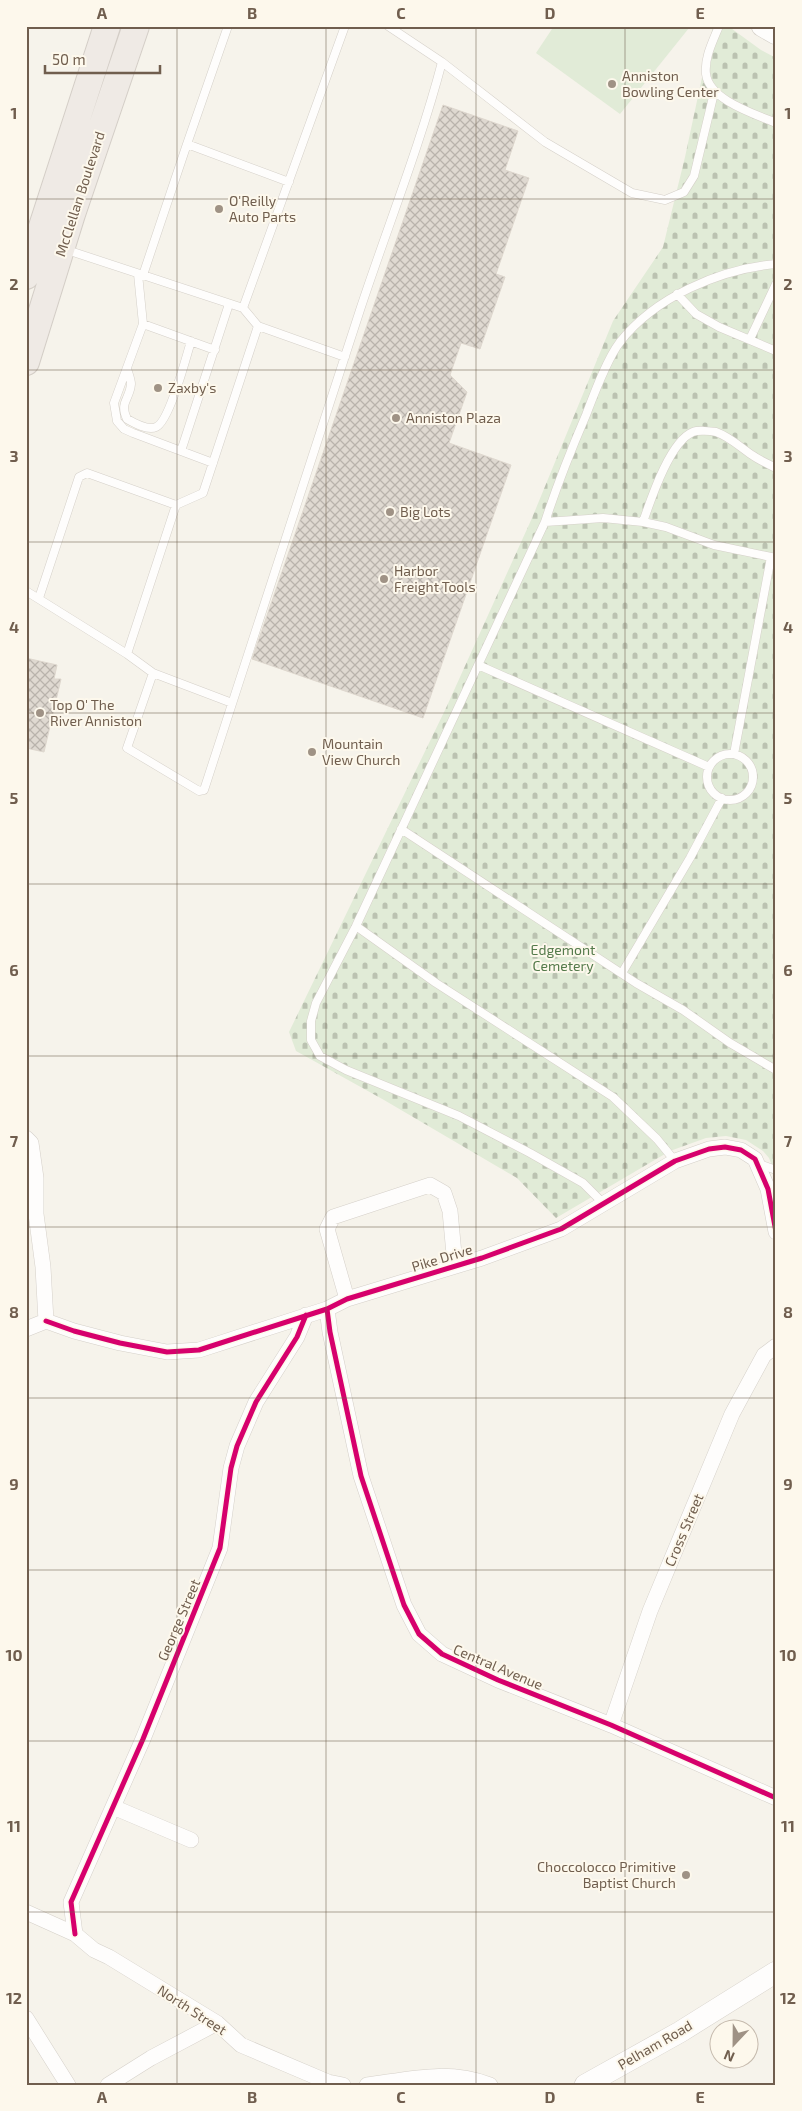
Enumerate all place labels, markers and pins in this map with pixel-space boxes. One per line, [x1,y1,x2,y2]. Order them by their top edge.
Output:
place label: Anniston Bowling Center [622,67,719,100]
marker: Anniston Bowling Center [606,78,618,90]
place label: O'Reilly Auto Parts [229,192,296,225]
marker: O'Reilly Auto Parts [213,203,225,215]
place label: Zaxby's [168,379,216,396]
marker: Zaxby's [152,382,164,394]
place label: Anniston Plaza [406,409,501,426]
marker: Anniston Plaza [390,412,402,424]
place label: Big Lots [400,503,451,520]
marker: Big Lots [384,506,396,518]
place label: Harbor Freight Tools [394,562,476,595]
marker: Harbor Freight Tools [378,573,390,585]
place label: Top O' The River Anniston [50,696,142,729]
marker: Top O' The River Anniston [34,707,46,719]
place label: Mountain View Church [322,735,400,768]
marker: Mountain View Church [306,746,318,758]
place label: Choccolocco Primitive Baptist Church [537,1858,676,1891]
marker: Choccolocco Primitive Baptist Church [680,1869,692,1881]

